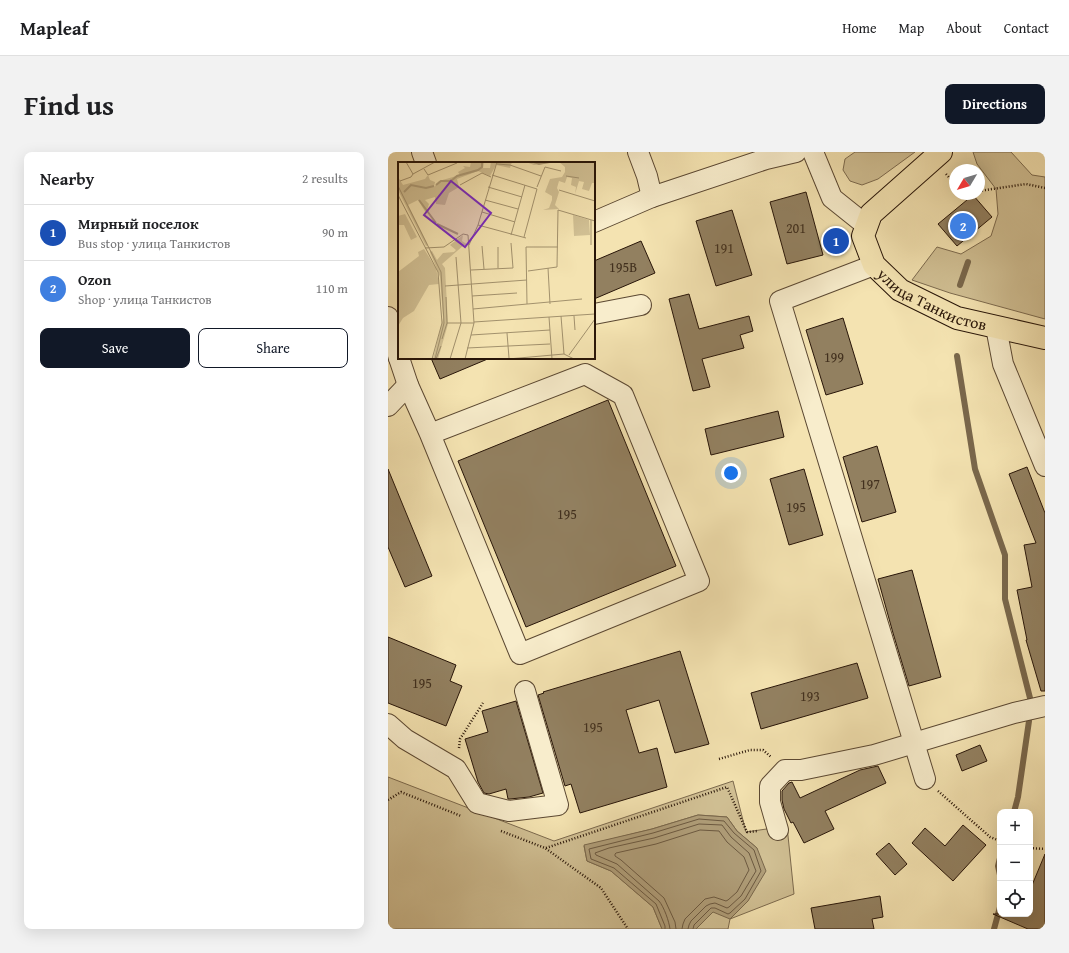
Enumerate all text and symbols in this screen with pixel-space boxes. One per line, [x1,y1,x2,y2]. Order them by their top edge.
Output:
text: Mapleaf [20,14,89,42]
text: Home [842,18,877,38]
text: Map [899,18,924,38]
text: About [946,18,982,38]
text: Contact [1004,18,1049,38]
text: Find us [24,84,114,125]
button: Directions [945,84,1045,124]
inset map [398,162,595,359]
north arrow [949,164,985,200]
text: Nearby [40,166,94,191]
text: 2 results [302,169,348,188]
pin: 2 [950,211,976,241]
text: Мирный поселок [78,213,199,234]
house number: 201 [786,218,806,238]
text: 1 [50,223,56,242]
text: 90 m [322,223,348,242]
pin: 1 [823,226,849,256]
text: Bus stop · улица Танкистов [78,234,230,253]
house number: 191 [714,238,734,258]
house number: 195В [609,257,637,277]
street label: улица Танкистов [871,261,989,336]
text: Ozon [78,269,111,290]
text: 2 [50,279,56,298]
text: 110 m [316,279,348,298]
text: Shop · улица Танкистов [78,290,212,309]
button: Save [40,328,190,368]
button: Share [198,328,348,368]
house number: 199 [824,347,844,367]
your location [721,463,741,483]
house number: 197 [860,474,880,494]
house number: 195 [786,497,806,517]
house number: 195 [557,504,577,524]
house number: 195 [412,673,432,693]
house number: 193 [800,686,820,706]
house number: 195 [583,717,603,737]
map controls [997,809,1033,917]
button: + [997,809,1033,845]
button: − [997,845,1033,881]
button: locate [997,881,1033,917]

